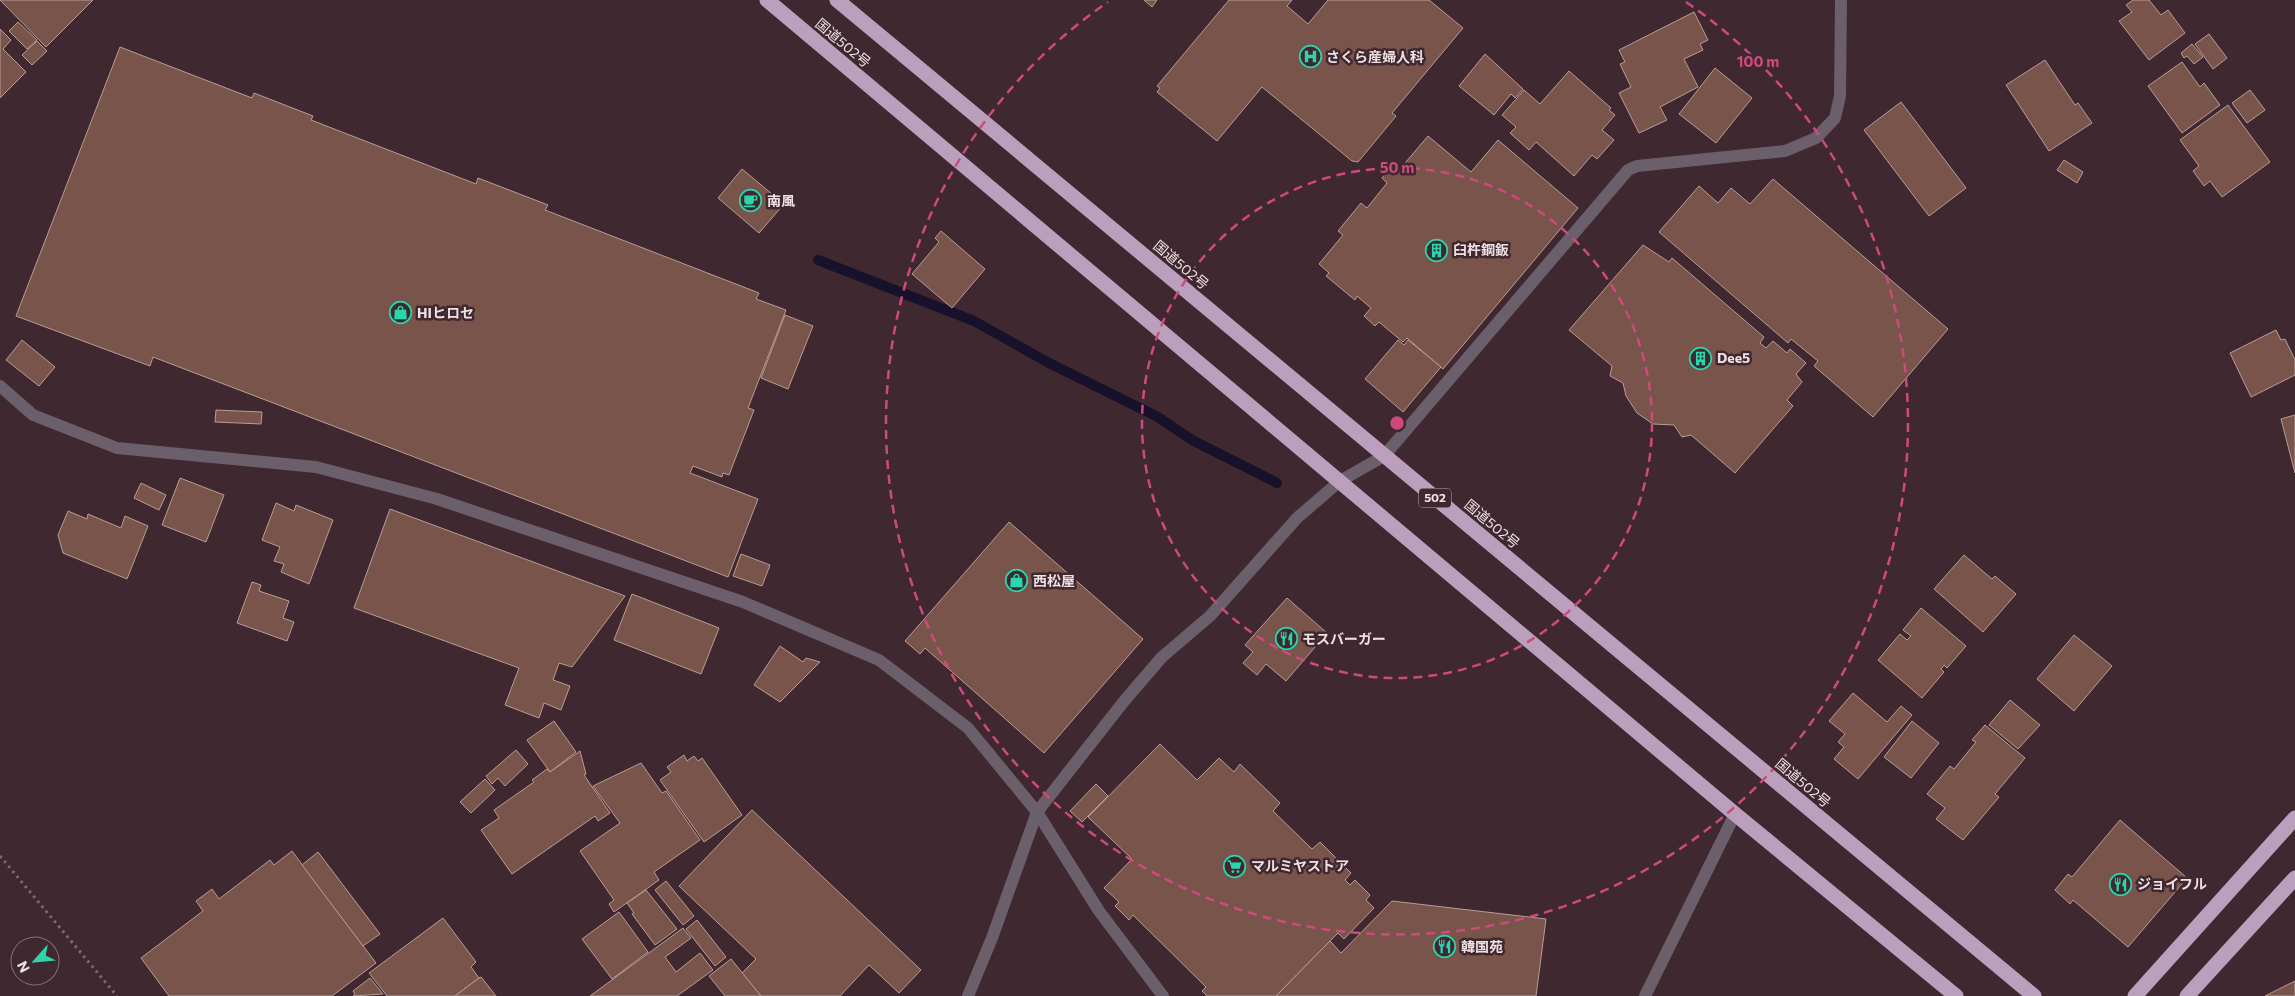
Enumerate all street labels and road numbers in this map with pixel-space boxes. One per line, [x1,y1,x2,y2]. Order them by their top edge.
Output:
street label: 国道502号 [812,15,874,71]
street label: 国道502号 [1150,237,1212,293]
road number: 502 [1419,488,1451,508]
street label: 国道502号 [1461,496,1523,552]
street label: 国道502号 [1772,755,1834,811]

